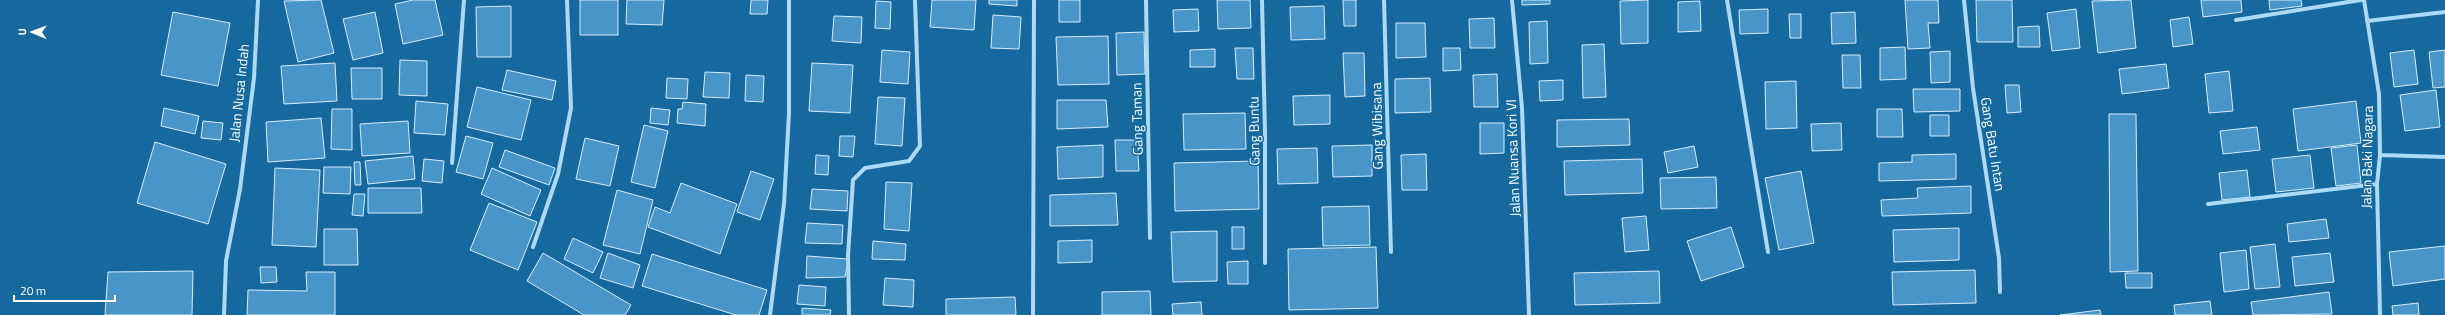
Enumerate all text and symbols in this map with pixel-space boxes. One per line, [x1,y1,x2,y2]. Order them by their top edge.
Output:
north arrow [12,12,52,52]
text: U [14,28,30,36]
street label: Jalan Nusa Indah [223,43,254,143]
street label: Gang Taman [1125,82,1148,156]
street label: Gang Wibisana [1365,82,1388,170]
street label: Gang Batu Intan [1976,95,2011,192]
street label: Gang Buntu [1242,96,1265,166]
street label: Jalan Nuansa Kori VI [1500,99,1525,217]
street label: Jalan Baki Nagara [2355,105,2378,209]
scale bar [14,277,115,303]
text: 20 m [20,281,46,300]

